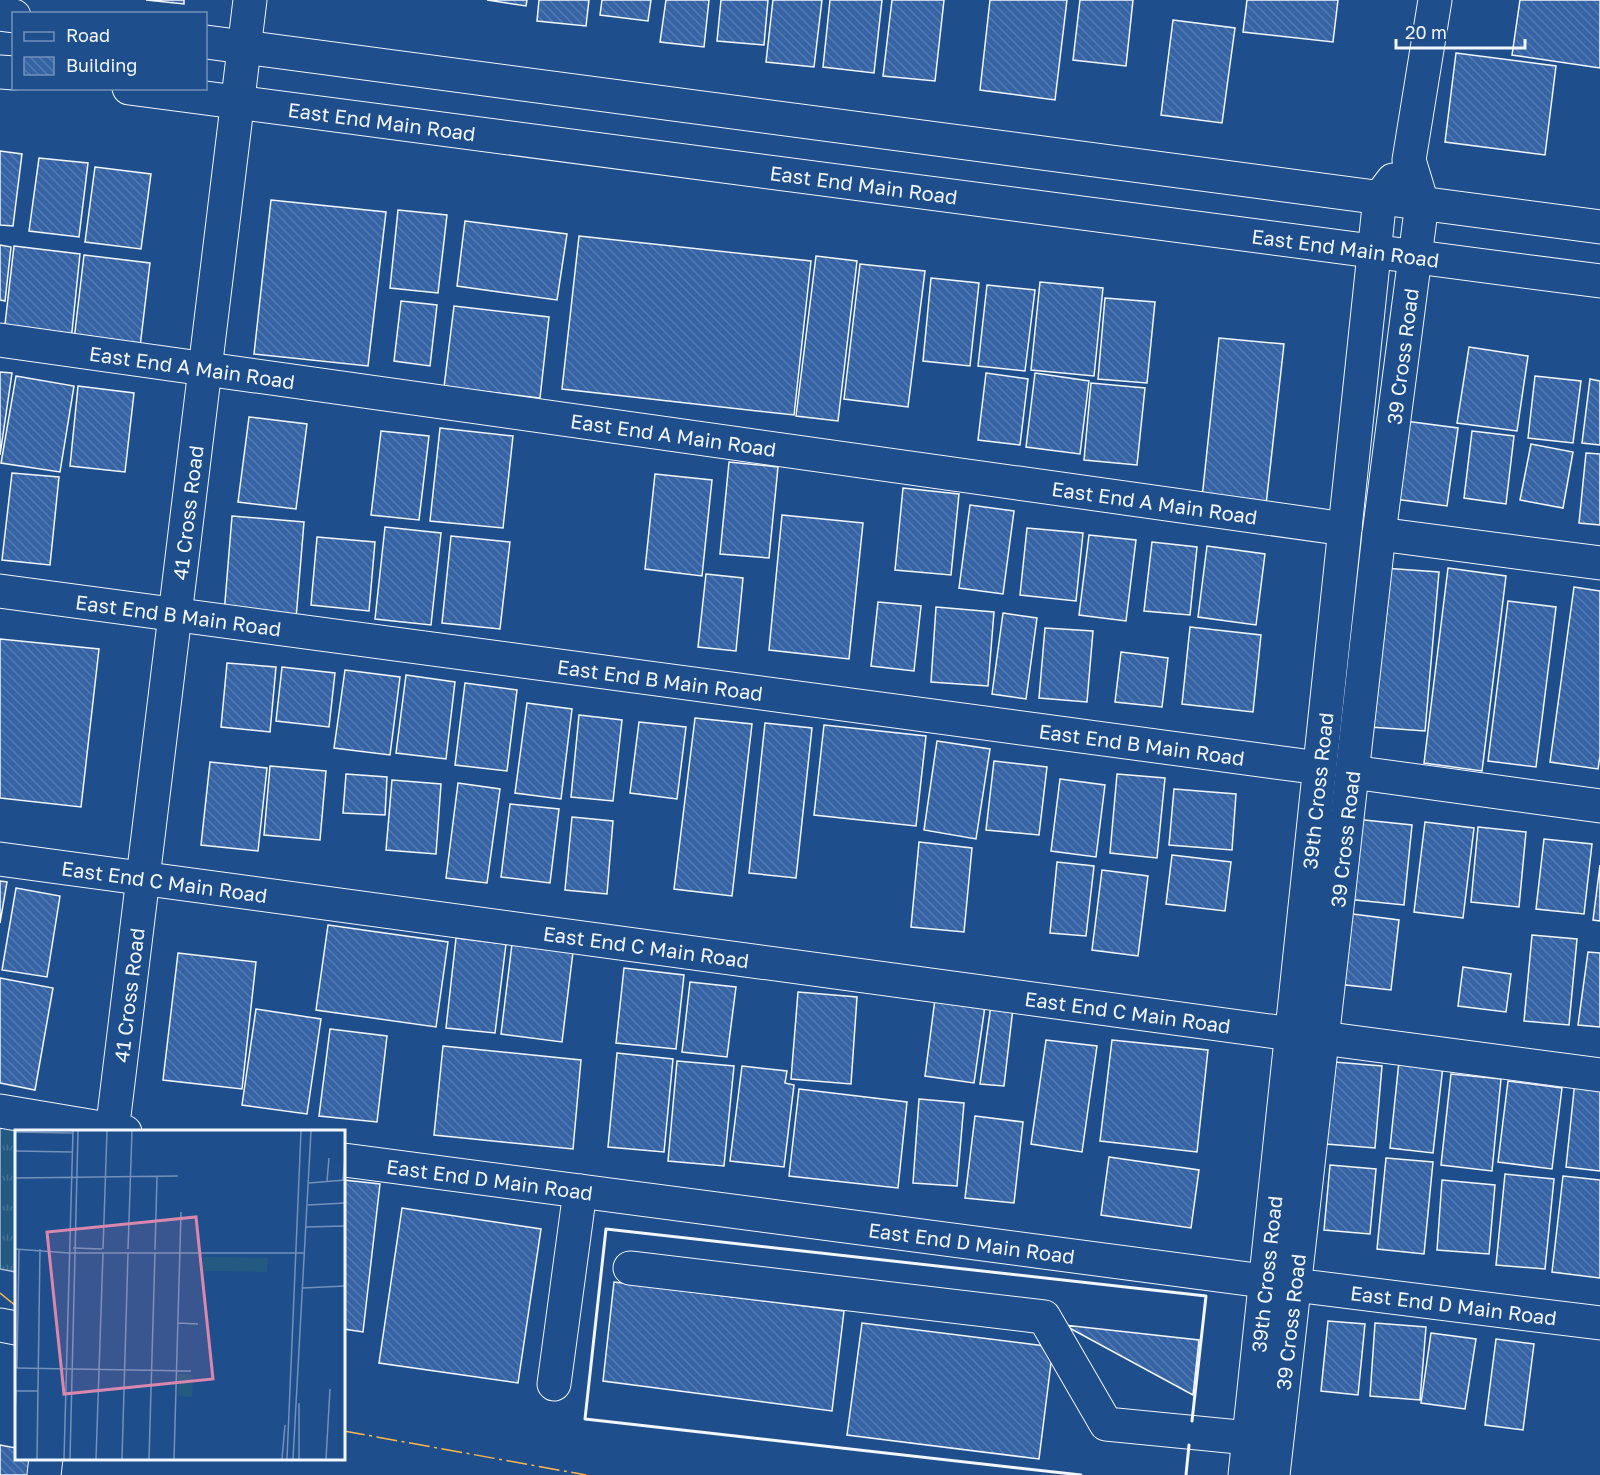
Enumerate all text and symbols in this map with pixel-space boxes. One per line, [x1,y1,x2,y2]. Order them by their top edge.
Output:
legend [12,12,207,90]
scale bar [1396,12,1525,50]
text: 20 m [1405,21,1447,43]
text: Road [66,24,110,46]
text: Building [66,54,137,76]
street label: East End Main Road [287,97,477,145]
street label: East End Main Road [768,160,959,209]
street label: East End Main Road [1250,223,1441,272]
street label: 39 Cross Road [1381,287,1423,426]
street label: East End A Main Road [88,341,296,393]
street label: East End A Main Road [569,408,778,461]
street label: 41 Cross Road [167,444,208,581]
street label: East End A Main Road [1050,476,1259,529]
street label: East End B Main Road [74,589,283,641]
street label: East End B Main Road [556,654,764,705]
street label: 39th Cross Road [1297,711,1337,870]
street label: East End B Main Road [1037,718,1246,770]
street label: 39 Cross Road [1325,769,1364,909]
street label: East End C Main Road [60,855,269,907]
street label: East End C Main Road [542,921,751,972]
street label: 41 Cross Road [109,926,149,1064]
street label: East End C Main Road [1023,986,1232,1038]
inset map [15,1130,345,1460]
street label: East End D Main Road [385,1154,594,1205]
street label: 39th Cross Road [1246,1194,1286,1354]
street label: East End D Main Road [867,1217,1076,1268]
street label: 39 Cross Road [1271,1252,1310,1392]
street label: East End D Main Road [1349,1280,1558,1330]

